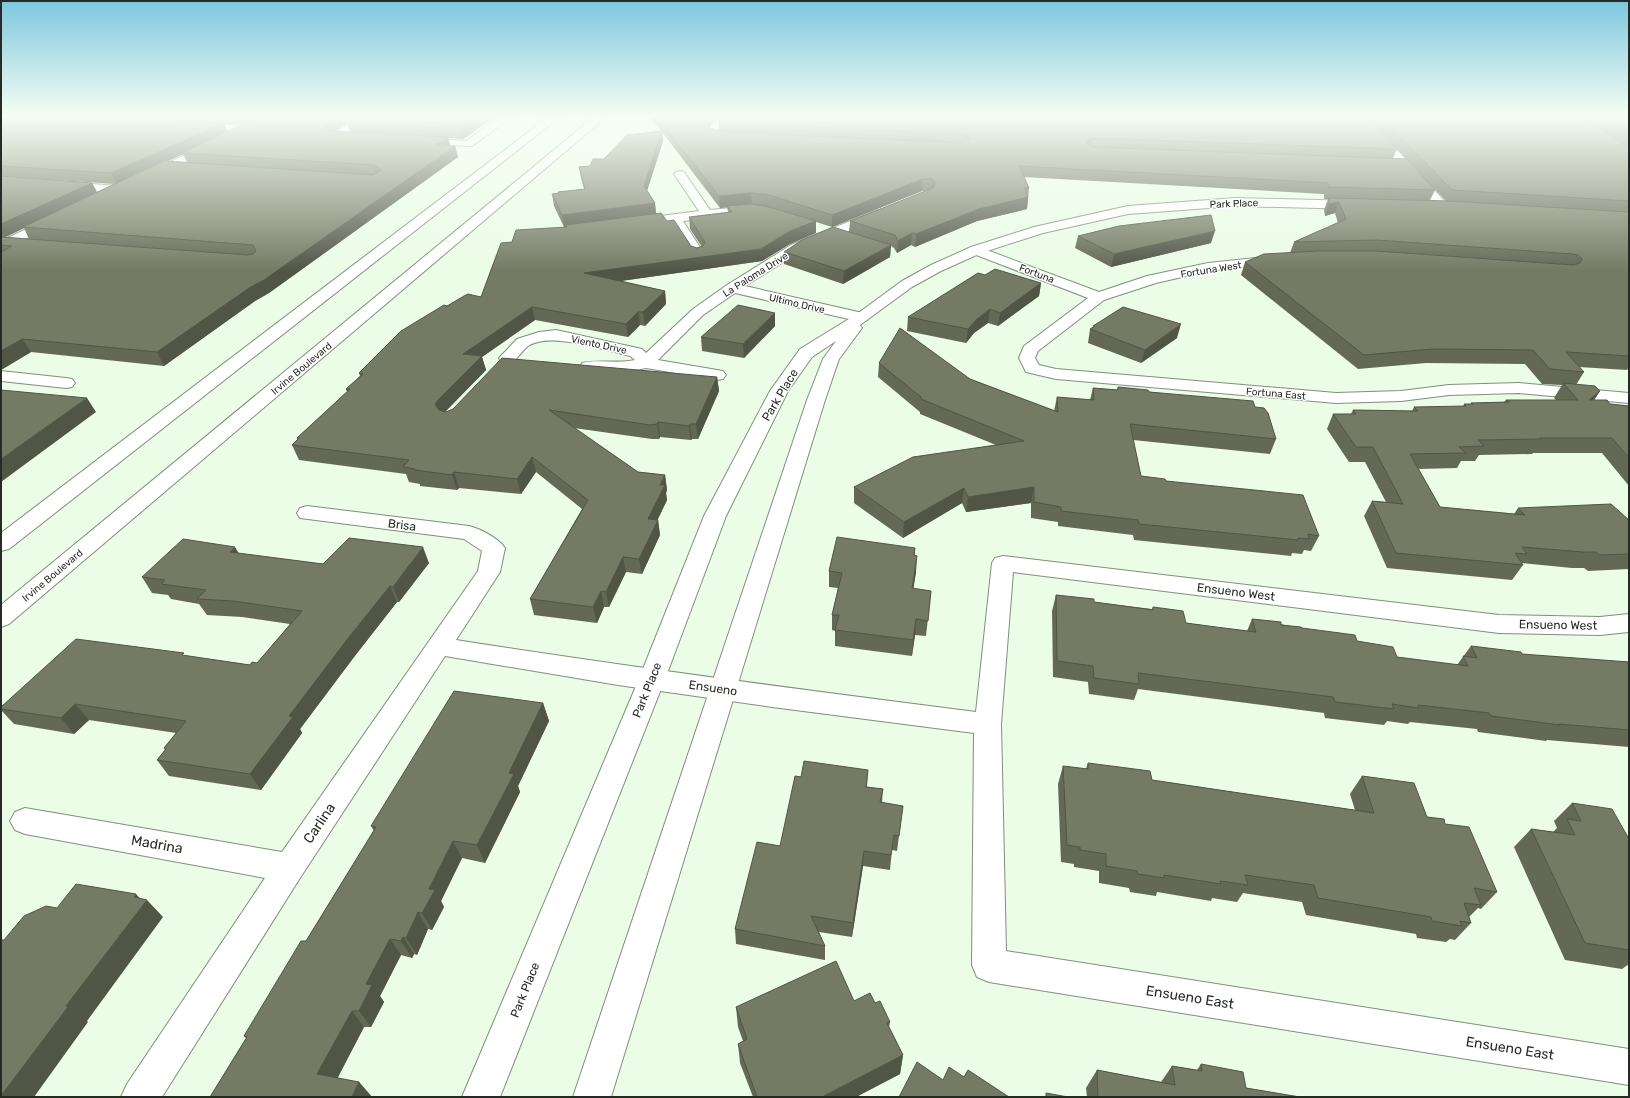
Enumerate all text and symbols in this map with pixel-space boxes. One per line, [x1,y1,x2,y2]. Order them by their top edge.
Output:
street label: Park Place [1210,197,1259,211]
street label: La Paloma Drive [721,250,791,300]
street label: Fortuna West [1180,259,1243,281]
street label: Fortuna [1017,262,1056,286]
street label: Ultimo Drive [768,292,826,316]
street label: Viento Drive [570,333,628,357]
street label: Irvine Boulevard [269,340,334,398]
street label: Park Place [759,366,801,424]
street label: Fortuna East [1246,385,1306,403]
street label: Brisa [387,516,417,534]
street label: Irvine Boulevard [20,547,85,605]
street label: Ensueno West [1196,580,1276,604]
street label: Ensueno West [1519,617,1598,633]
street label: Park Place [630,660,665,720]
street label: Ensueno [688,678,738,698]
street label: Carlina [300,800,339,847]
street label: Madrina [130,832,184,857]
street label: Park Place [508,960,543,1020]
street label: Ensueno East [1145,982,1236,1013]
street label: Ensueno East [1465,1033,1556,1064]

